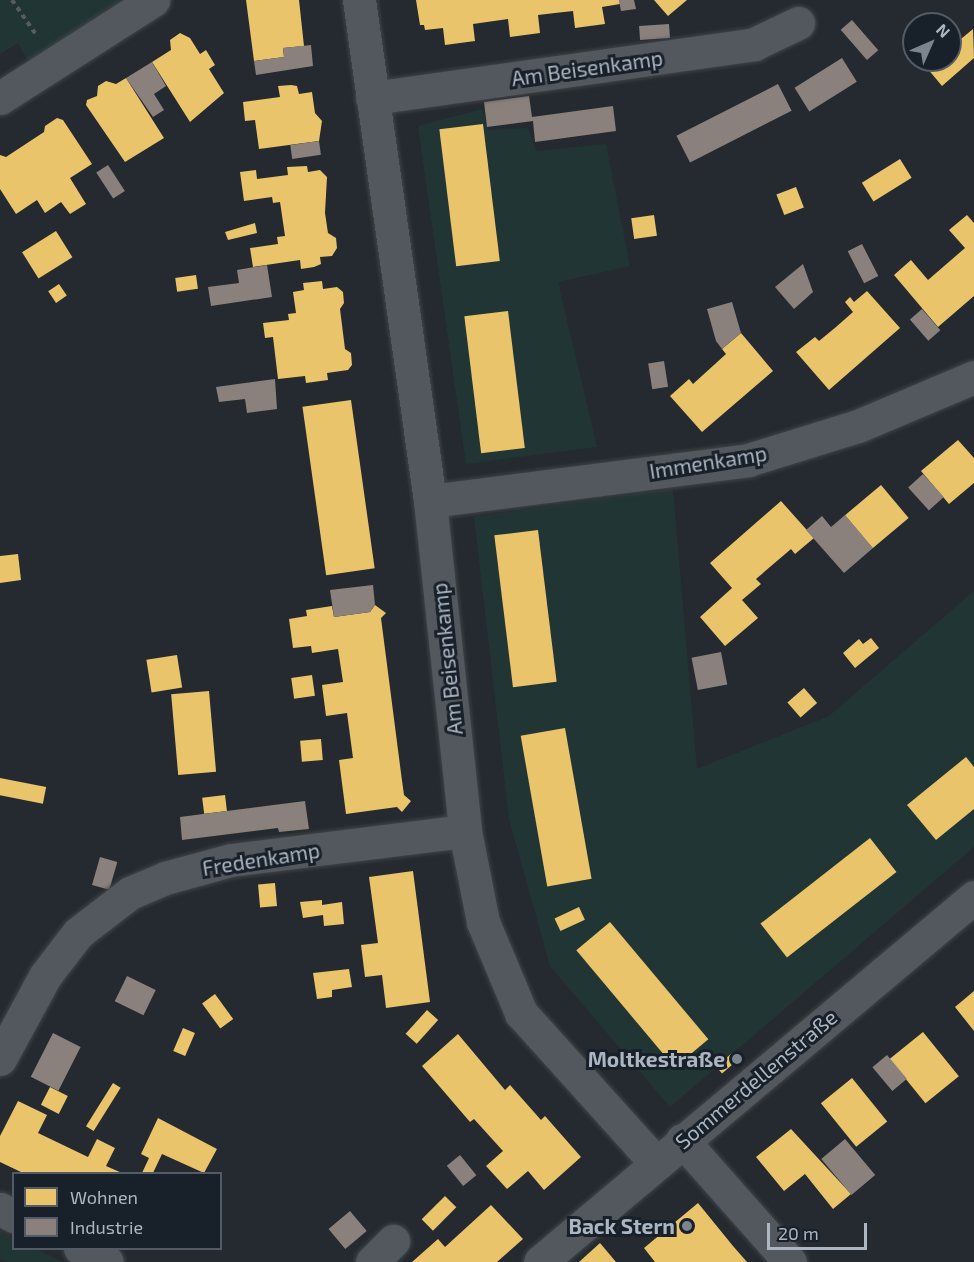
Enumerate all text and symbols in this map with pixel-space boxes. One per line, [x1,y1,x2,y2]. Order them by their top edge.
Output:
north arrow [902,12,962,72]
text: N [933,20,954,41]
street label: Am Beisenkamp [510,45,664,91]
street label: Immenkamp [647,440,769,484]
street label: Am Beisenkamp [426,582,468,736]
street label: Fredenkamp [200,837,322,881]
street label: Sommerdellenstraße [670,1004,842,1154]
place label: Moltkestraße [588,1046,725,1072]
marker: Moltkestraße [730,1052,744,1066]
legend [12,1172,222,1250]
text: Wohnen [70,1186,138,1208]
scale bar [770,1211,870,1249]
place label: Back Stern [568,1213,675,1239]
text: Industrie [70,1216,143,1238]
marker: Back Stern [680,1219,694,1233]
text: 20 m [778,1222,819,1244]

